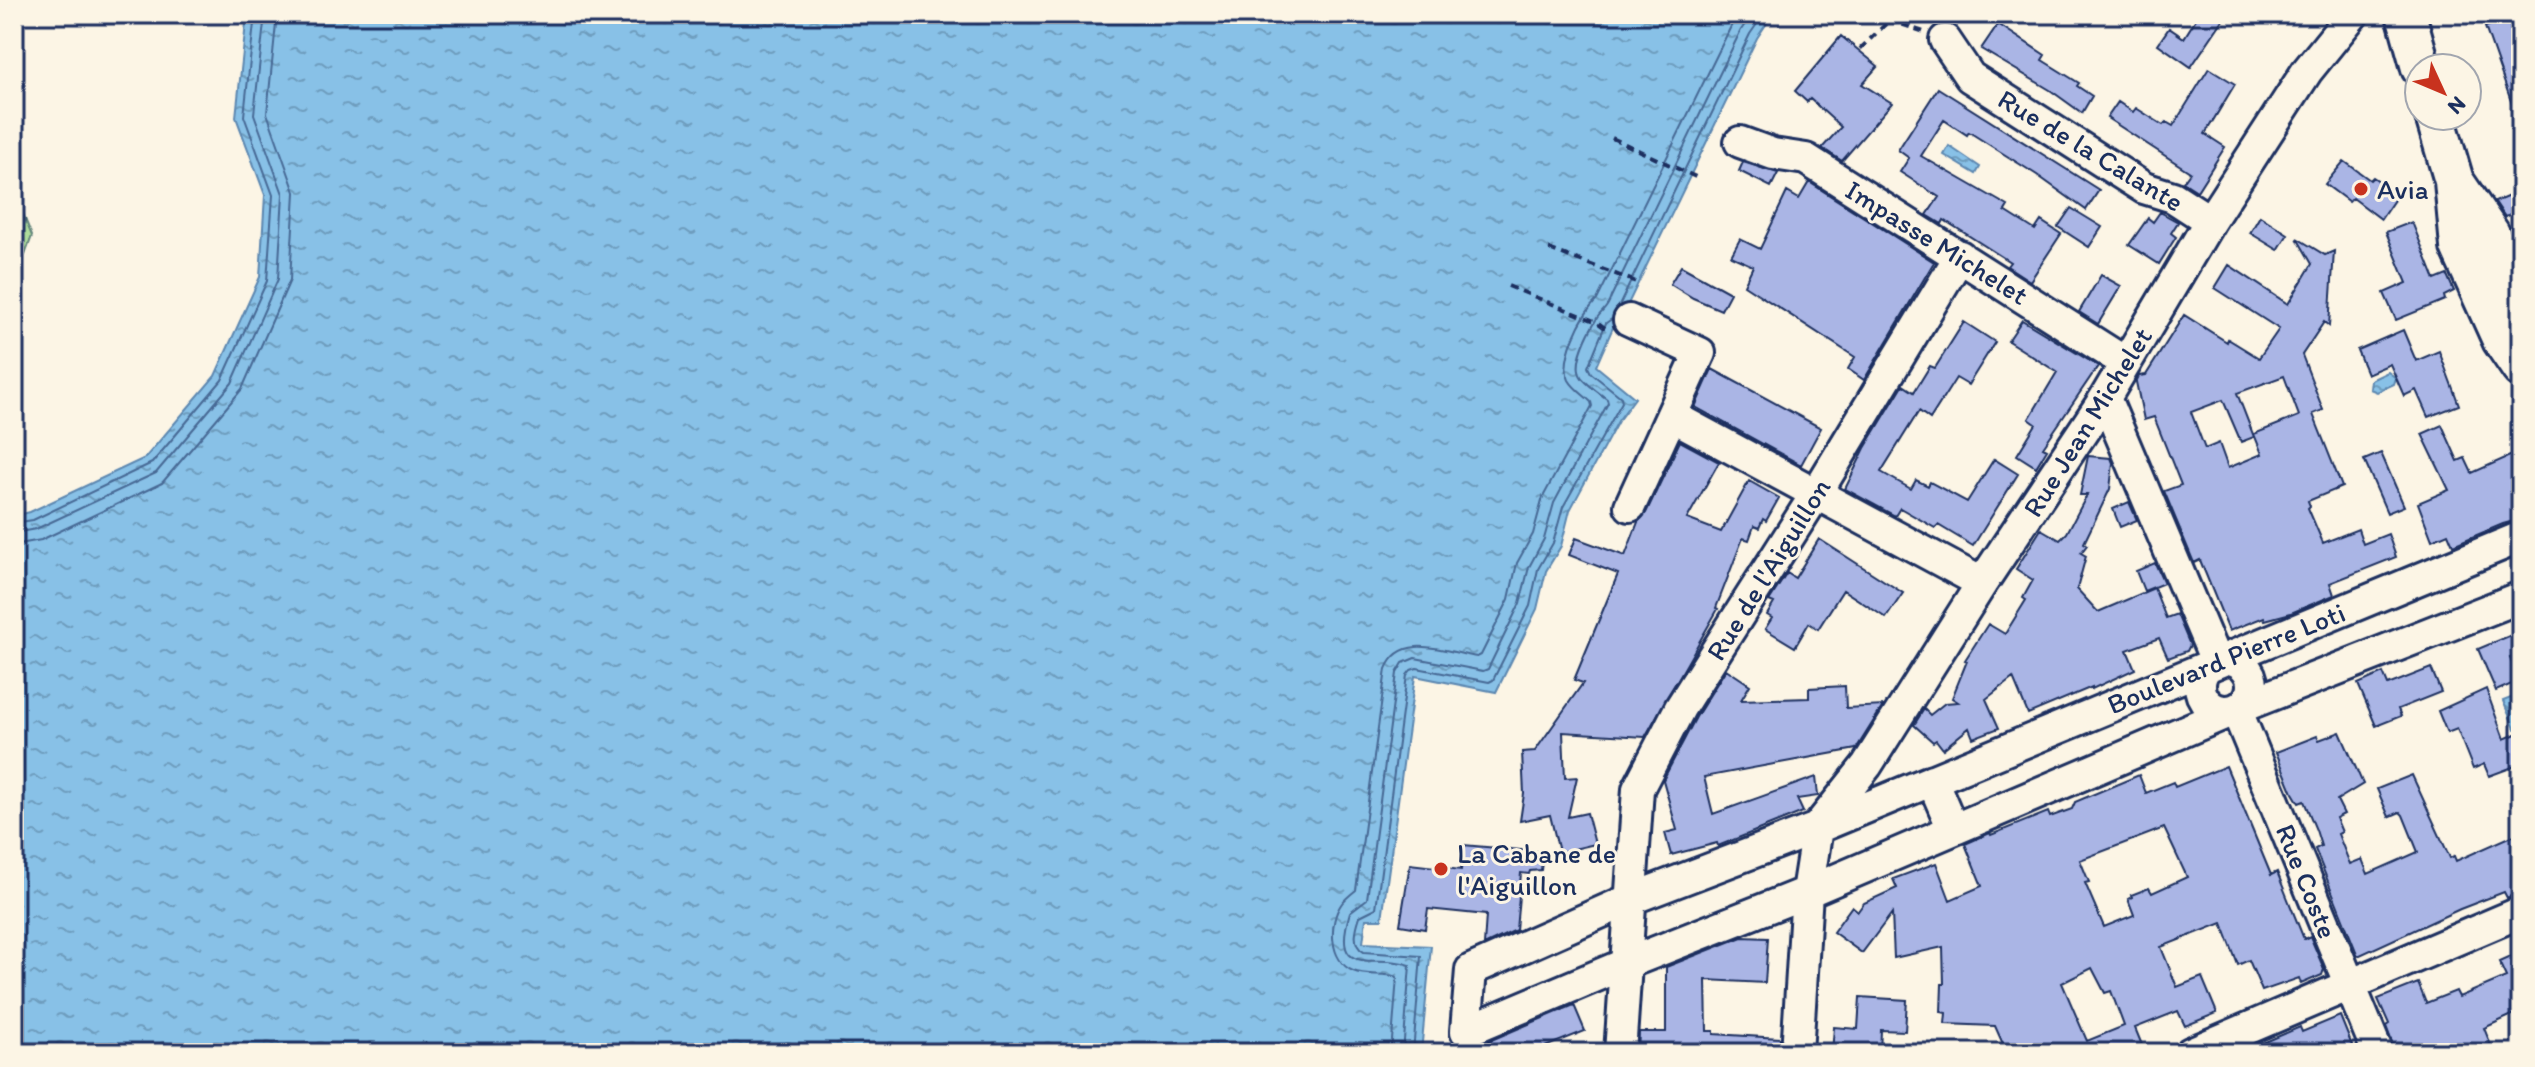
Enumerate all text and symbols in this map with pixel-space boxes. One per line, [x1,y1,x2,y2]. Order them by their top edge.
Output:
north arrow [2403,52,2483,132]
street label: Rue de la Calante [1992,81,2190,219]
text: N [2442,91,2472,120]
street label: Impasse Michelet [1839,172,2035,312]
place label: Avia [2377,172,2429,206]
marker: Avia [2352,180,2370,198]
street label: Rue Jean Michelet [2015,321,2159,523]
street label: Rue de l'Aiguillon [1698,472,1838,666]
street label: Boulevard Pierre Loti [2102,595,2350,721]
street label: Rue Coste [2269,819,2345,943]
place label: La Cabane de l'Aiguillon [1457,836,1616,902]
marker: La Cabane de l'Aiguillon [1432,860,1450,878]

